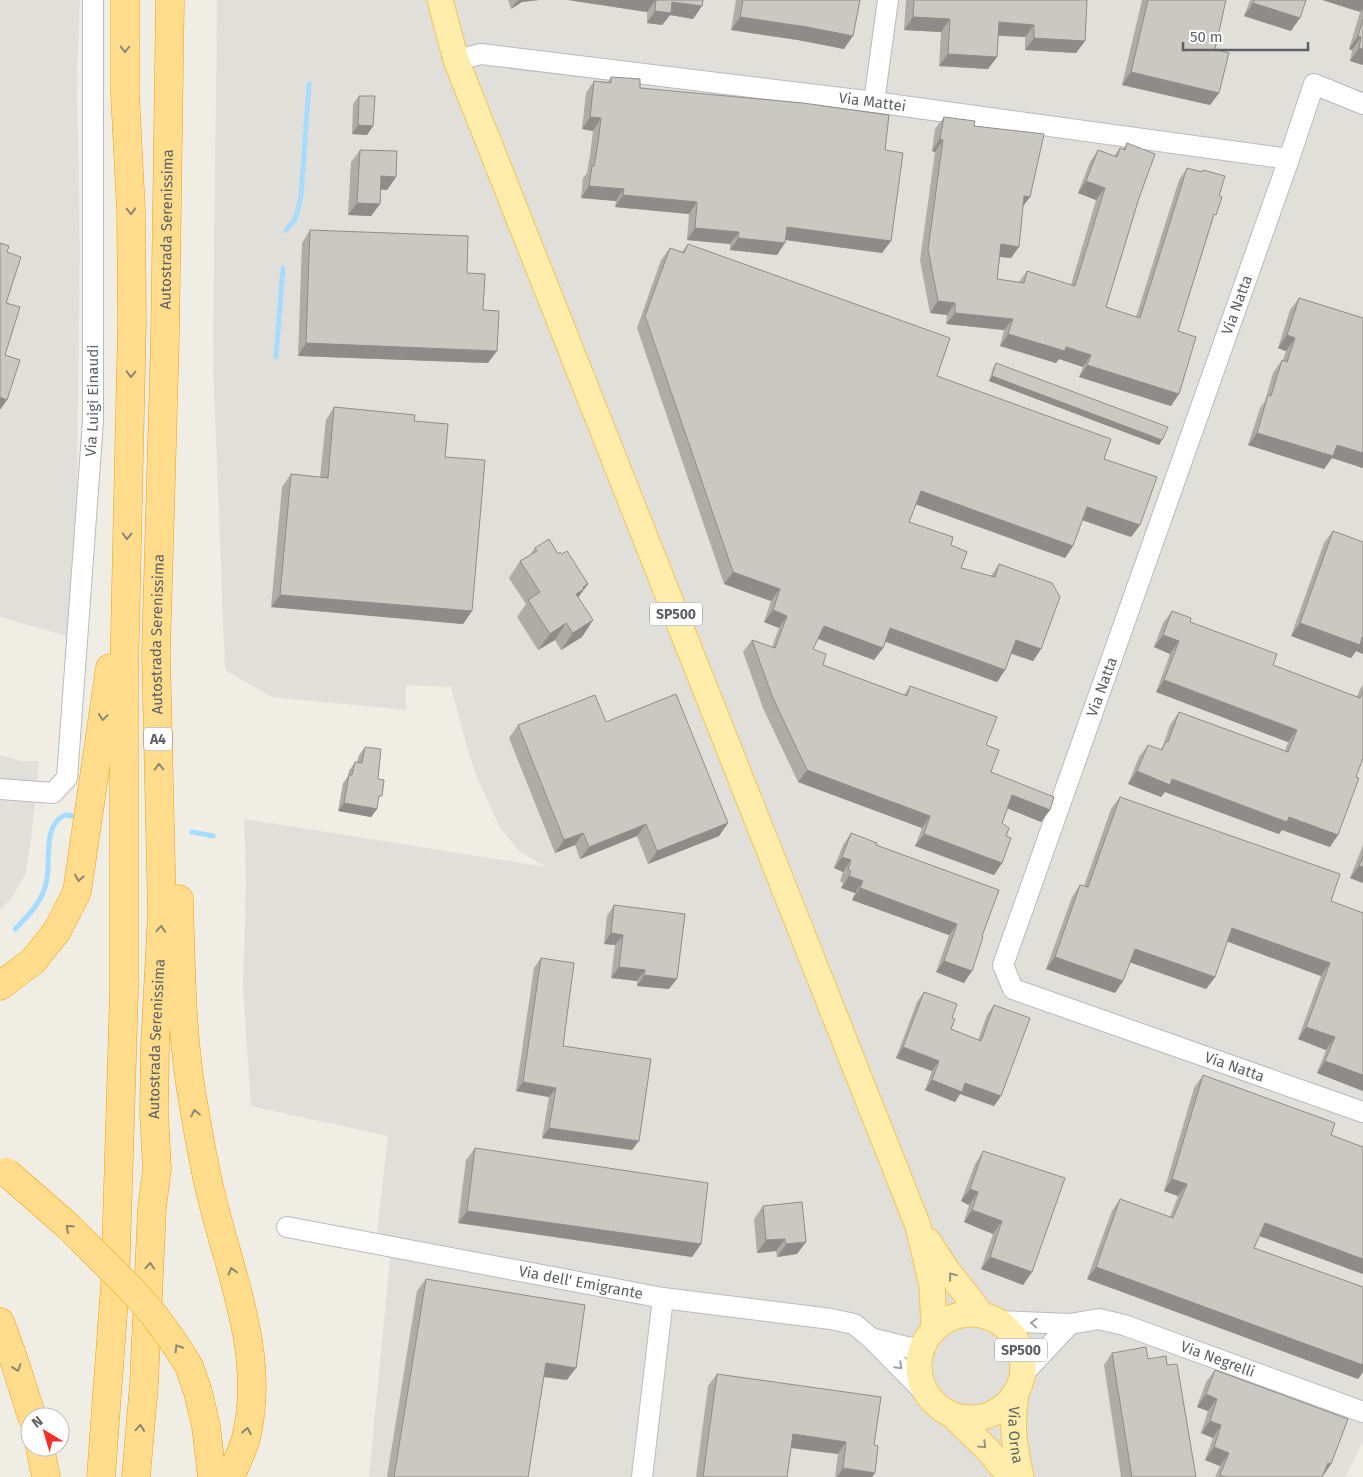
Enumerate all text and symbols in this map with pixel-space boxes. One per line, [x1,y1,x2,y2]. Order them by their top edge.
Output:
scale bar [1183,20,1308,52]
text: 50 m [1190,28,1223,46]
one-way arrow [120,45,130,53]
street label: Via Mattei [838,89,907,115]
street label: Autostrada Serenissima [156,149,177,310]
one-way arrow [125,207,136,215]
street label: Via Natta [1218,273,1256,337]
street label: Via Luigi Einaudi [81,345,102,457]
one-way arrow [126,370,136,378]
one-way arrow [122,532,132,540]
street label: Autostrada Serenissima [147,554,168,715]
road number: SP500 [650,602,702,626]
street label: Via Natta [1083,655,1121,719]
one-way arrow [98,713,108,721]
road number: A4 [144,728,172,751]
one-way arrow [153,763,164,771]
one-way arrow [75,873,85,882]
one-way arrow [156,925,167,933]
street label: Autostrada Serenissima [145,958,169,1120]
street label: Via Natta [1202,1048,1267,1086]
one-way arrow [191,1109,201,1117]
one-way arrow [66,1225,75,1234]
one-way arrow [144,1262,155,1270]
street label: Via dell' Emigrante [517,1262,644,1303]
one-way arrow [227,1267,238,1276]
one-way arrow [949,1273,957,1282]
one-way arrow [1029,1317,1037,1328]
street label: Via Negrelli [1178,1337,1257,1381]
road number: SP500 [995,1338,1047,1362]
one-way arrow [174,1344,184,1353]
one-way arrow [893,1361,902,1370]
one-way arrow [11,1363,21,1371]
street label: Via Orna [1005,1405,1027,1465]
north arrow [20,1407,70,1457]
text: N [28,1413,46,1432]
one-way arrow [134,1424,145,1432]
one-way arrow [241,1427,251,1436]
one-way arrow [977,1439,986,1448]

